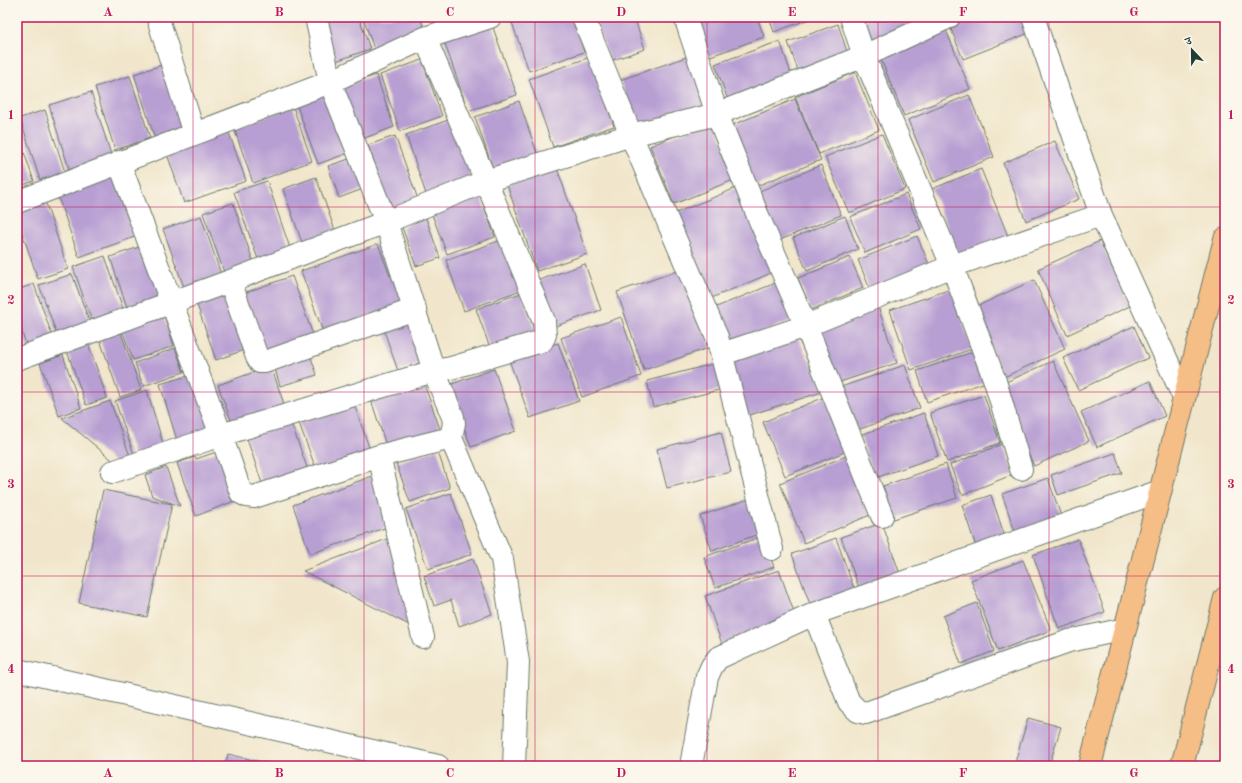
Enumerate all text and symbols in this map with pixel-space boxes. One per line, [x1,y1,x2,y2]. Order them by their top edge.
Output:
text: A [103,6,113,19]
text: B [274,6,284,19]
text: C [446,6,454,19]
text: D [616,6,626,19]
text: E [788,6,797,19]
text: F [959,6,968,19]
text: G [1129,6,1139,19]
north arrow [1172,30,1212,70]
text: उ [1183,35,1195,49]
text: 1 [7,109,15,122]
text: 1 [1227,109,1235,122]
text: 2 [7,294,15,307]
text: 2 [1227,294,1235,307]
text: 3 [7,478,15,491]
text: 3 [1227,478,1235,491]
text: 4 [7,663,15,676]
text: 4 [1227,663,1235,676]
text: A [103,767,113,780]
text: B [274,767,284,780]
text: C [446,767,454,780]
text: D [616,767,626,780]
text: E [788,767,797,780]
text: F [959,767,968,780]
text: G [1129,767,1139,780]

